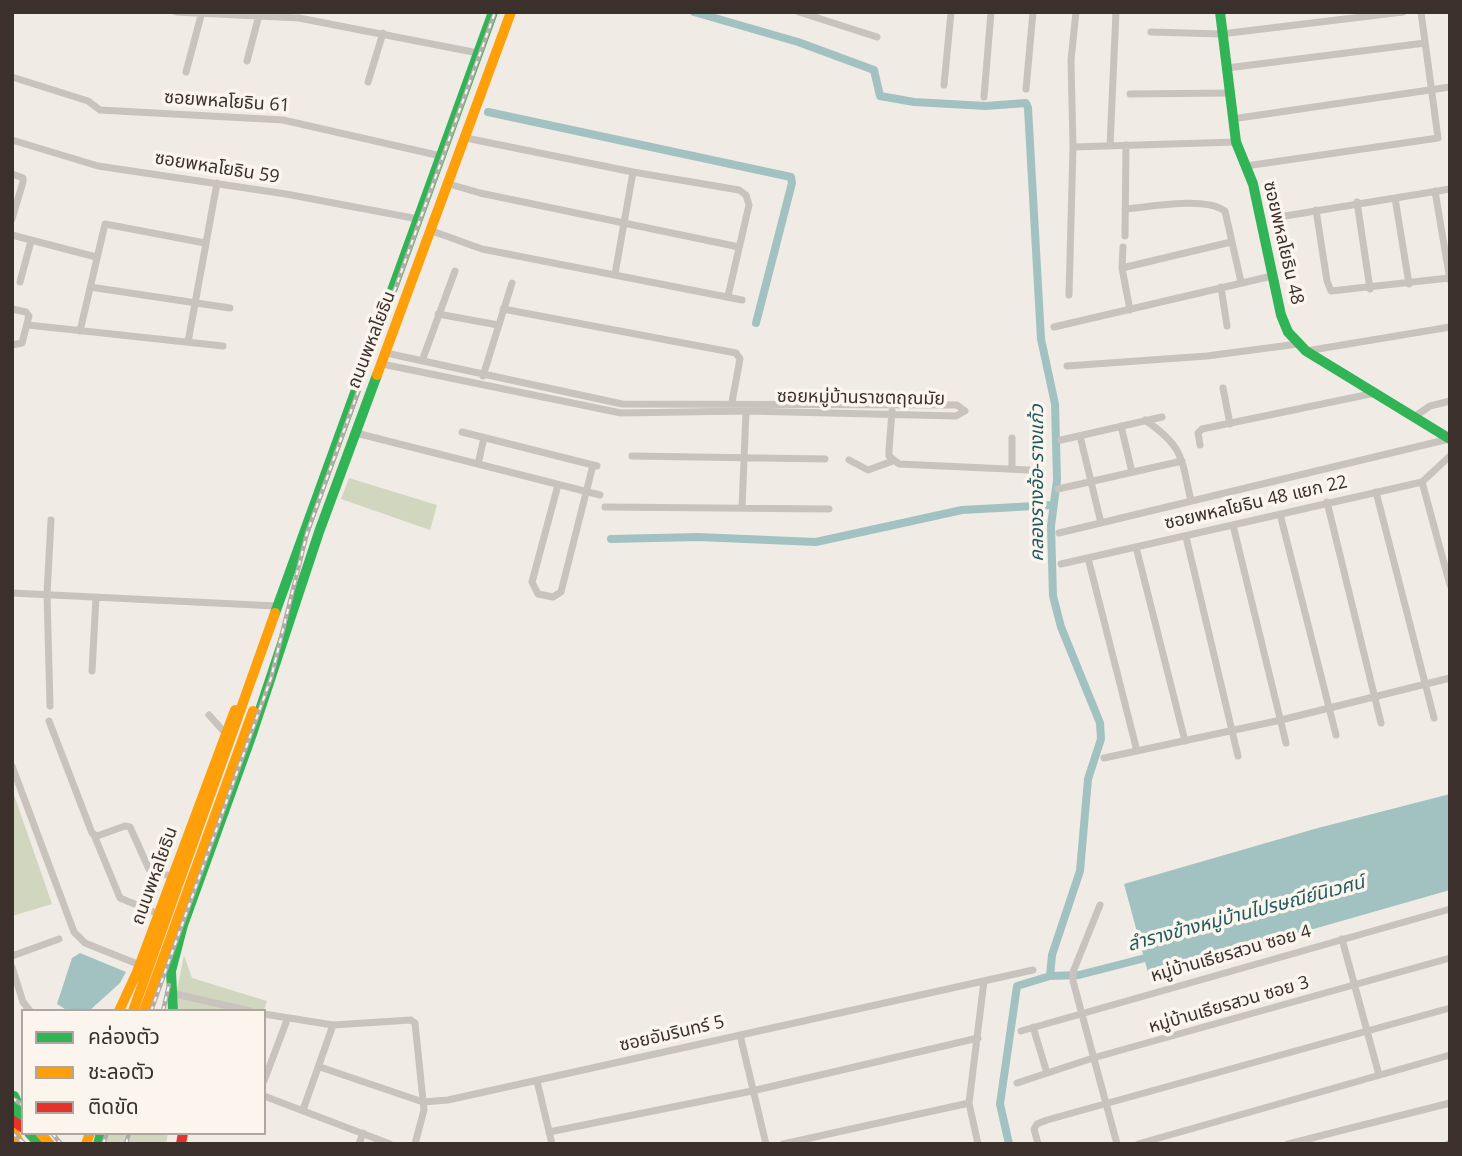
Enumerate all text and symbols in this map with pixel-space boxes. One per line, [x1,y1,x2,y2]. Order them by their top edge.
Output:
street label: ซอยพหลโยธิน 61 [163,87,291,117]
street label: ซอยพหลโยธิน 59 [153,147,281,189]
street label: ซอยพหลโยธิน 48 [1258,179,1308,307]
street label: ถนนพหลโยธิน [344,288,400,392]
street label: ซอยหมู่บ้านราชตฤณมัย [777,386,945,410]
water label: คลองรางอ้อ-รางแก้ว [1027,404,1049,562]
street label: ซอยพหลโยธิน 48 แยก 22 [1162,471,1350,535]
street label: ถนนพหลโยธิน [127,824,183,928]
water label: ลำรางข้างหมู่บ้านไปรษณีย์นิเวศน์ [1125,871,1367,957]
street label: หมู่บ้านเธียรสวน ซอย 4 [1148,921,1314,987]
street label: หมู่บ้านเธียรสวน ซอย 3 [1146,972,1312,1038]
legend [21,1009,266,1135]
street label: ซอยอัมรินทร์ 5 [617,1011,727,1057]
text: คล่องตัว [88,1022,160,1050]
text: ชะลอตัว [88,1057,154,1085]
text: ติดขัด [88,1092,139,1120]

